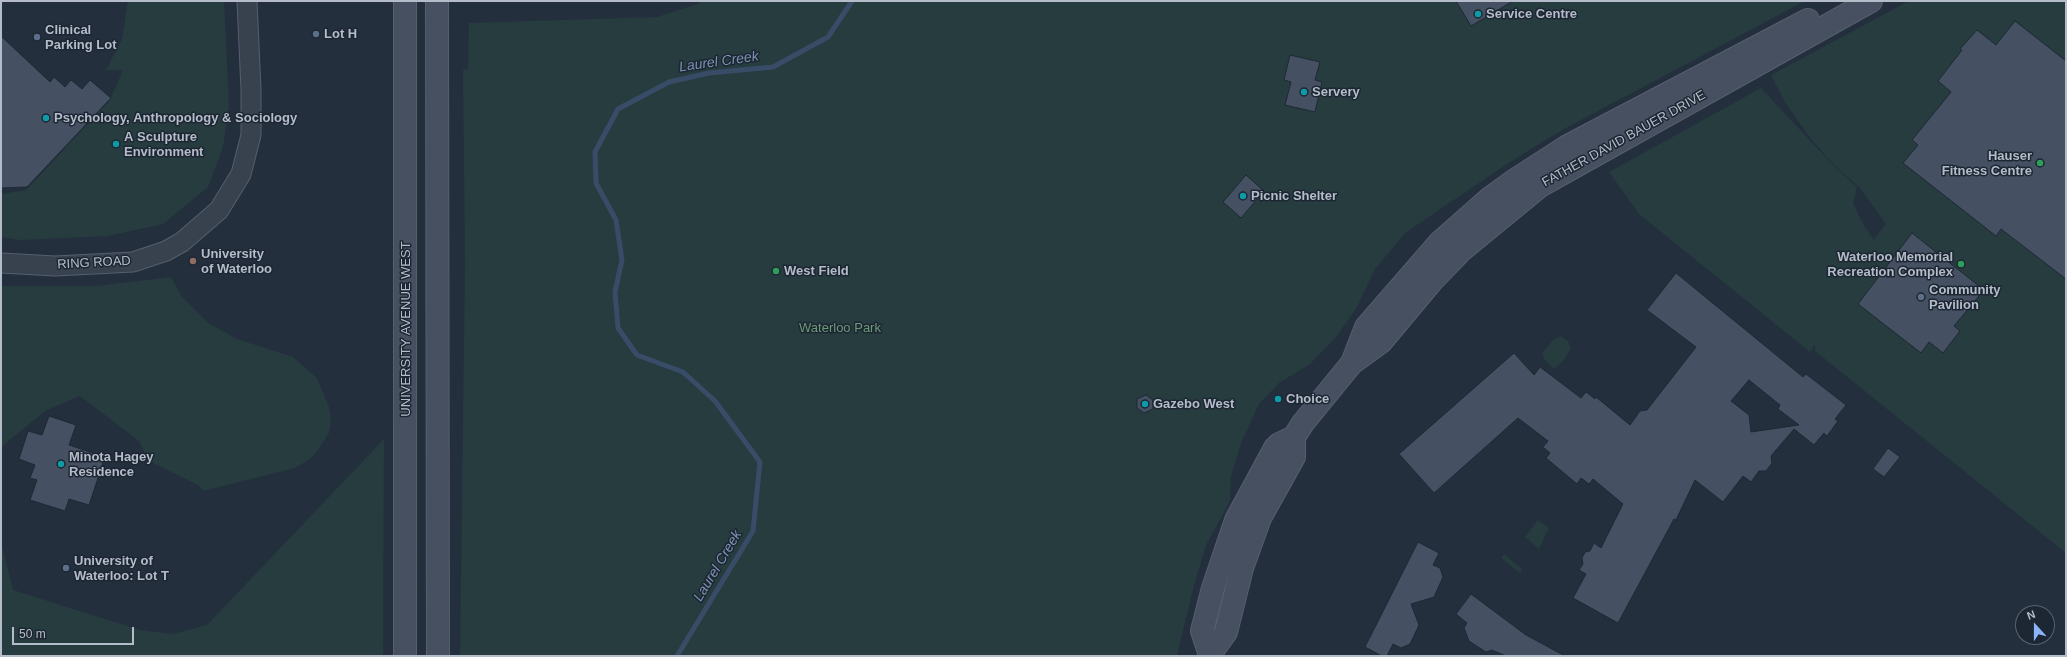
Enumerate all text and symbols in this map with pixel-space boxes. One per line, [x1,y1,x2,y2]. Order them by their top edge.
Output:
place label: Service Centre [1486,6,1577,22]
marker: Service Centre [1473,9,1483,19]
place label: Clinical Parking Lot [45,22,117,53]
place label: Lot H [324,26,357,42]
marker: Lot H [311,29,321,39]
marker: Clinical Parking Lot [32,32,42,42]
water label: Laurel Creek [678,48,760,76]
place label: Servery [1312,84,1360,100]
marker: Servery [1299,87,1309,97]
street label: FATHER DAVID BAUER DRIVE [1540,87,1708,191]
place label: Psychology, Anthropology & Sociology [54,110,297,126]
marker: Psychology, Anthropology & Sociology [41,113,51,123]
place label: A Sculpture Environment [124,129,203,160]
marker: A Sculpture Environment [111,139,121,149]
place label: Hauser Fitness Centre [1942,148,2032,179]
marker: Hauser Fitness Centre [2035,158,2045,168]
place label: Picnic Shelter [1251,188,1337,204]
marker: Picnic Shelter [1238,191,1248,201]
street label: UNIVERSITY AVENUE WEST [398,241,414,417]
place label: University of Waterloo [201,246,272,277]
place label: Waterloo Memorial Recreation Complex [1827,249,1953,280]
street label: RING ROAD [57,253,131,273]
marker: University of Waterloo [188,256,198,266]
marker: Waterloo Memorial Recreation Complex [1956,259,1966,269]
place label: West Field [784,263,849,279]
marker: West Field [771,266,781,276]
place label: Community Pavilion [1929,282,2000,313]
marker: Community Pavilion [1916,292,1926,302]
park label: Waterloo Park [799,320,881,336]
place label: Choice [1286,391,1329,407]
marker: Choice [1273,394,1283,404]
place label: Gazebo West [1153,396,1234,412]
marker: Gazebo West [1140,399,1150,409]
place label: Minota Hagey Residence [69,449,154,480]
marker: Minota Hagey Residence [56,459,66,469]
water label: Laurel Creek [690,527,746,605]
place label: University of Waterloo: Lot T [74,553,169,584]
marker: University of Waterloo: Lot T [61,563,71,573]
north arrow [2015,605,2055,645]
text: N [2025,608,2037,622]
scale bar [14,619,136,645]
text: 50 m [19,627,46,641]

